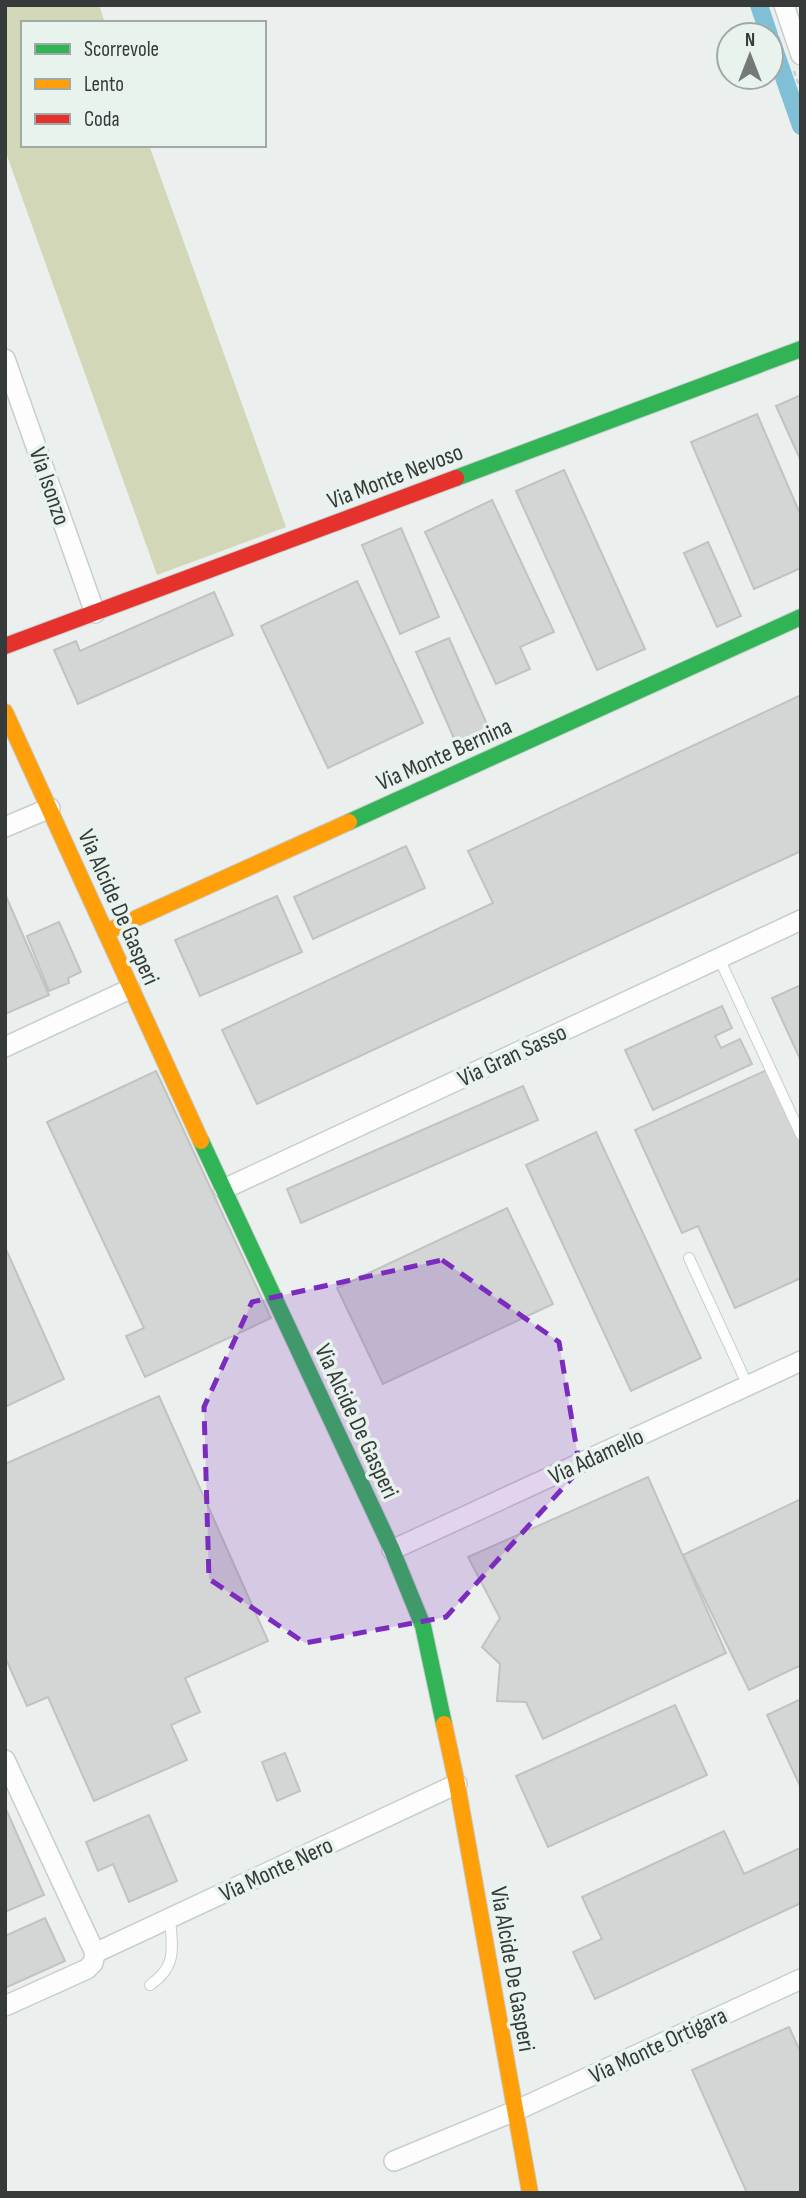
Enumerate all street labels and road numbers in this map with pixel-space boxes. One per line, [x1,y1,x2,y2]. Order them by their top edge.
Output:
street label: Via Monte Nevoso [323,437,467,516]
street label: Via Isonzo [23,443,76,529]
street label: Via Monte Bernina [372,712,516,797]
street label: Via Alcide De Gasperi [71,825,166,989]
street label: Via Gran Sasso [453,1018,571,1093]
street label: Via Alcide De Gasperi [308,1339,405,1503]
street label: Via Adamello [544,1422,648,1491]
street label: Via Monte Nero [215,1831,338,1908]
street label: Via Alcide De Gasperi [484,1884,541,2054]
street label: Via Monte Ortigara [585,2001,732,2090]

